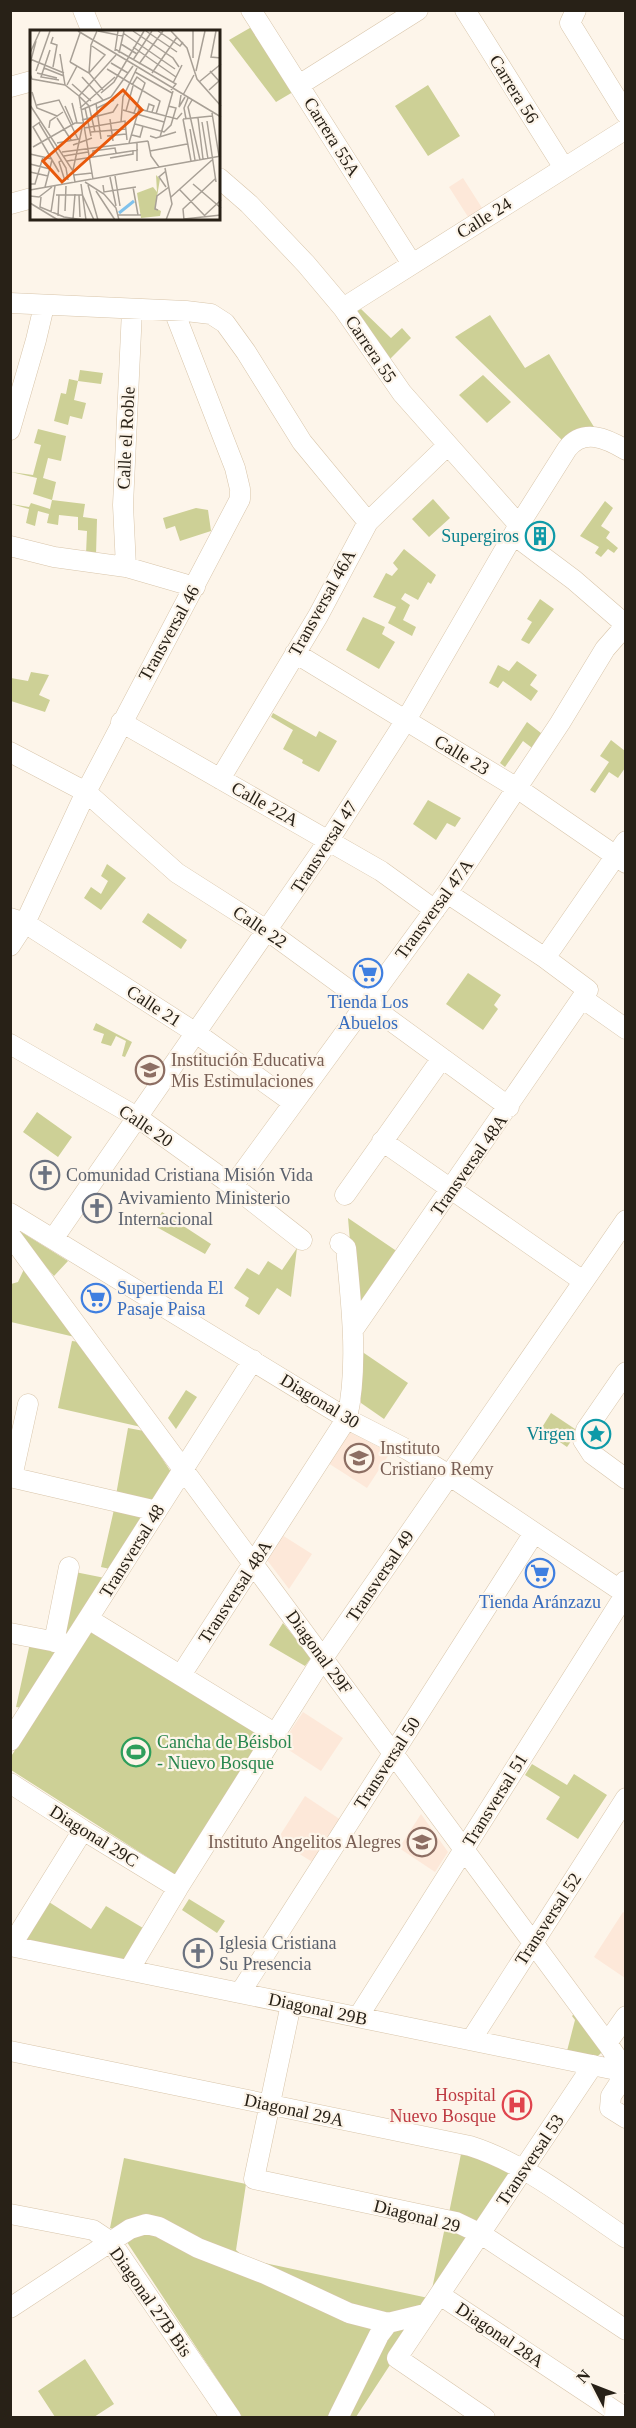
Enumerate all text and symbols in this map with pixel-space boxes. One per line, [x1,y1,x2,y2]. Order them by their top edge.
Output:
inset map [30,30,220,220]
street label: Carrera 56 [485,51,543,127]
street label: Carrera 55A [300,94,364,180]
street label: Calle 24 [453,193,515,243]
street label: Carrera 55 [341,312,401,386]
street label: Calle el Roble [113,386,139,490]
building icon: Supergiros [524,520,556,552]
place label: Supergiros [441,526,519,546]
street label: Transversal 46A [284,546,360,660]
street label: Transversal 46 [135,582,203,684]
street label: Calle 23 [431,731,493,779]
street label: Calle 22A [228,777,302,831]
street label: Transversal 47 [287,797,361,897]
street label: Transversal 47A [391,855,477,963]
street label: Calle 22 [229,902,291,952]
supermarket icon: Tienda Los Abuelos [352,957,384,989]
street label: Calle 21 [123,981,185,1031]
place label: Tienda Los Abuelos [328,992,408,1033]
place label: Institución Educativa Mis Estimulaciones [171,1050,324,1091]
school or university icon: Institución Educativa Mis Estimulaciones [134,1054,166,1086]
street label: Calle 20 [115,1101,177,1151]
street label: Transversal 48A [427,1111,511,1219]
church icon: Comunidad Cristiana Misión Vida [29,1159,61,1191]
place label: Comunidad Cristiana Misión Vida [66,1165,313,1185]
place label: Avivamiento Ministerio Internacional [118,1188,290,1229]
church icon: Avivamiento Ministerio Internacional [81,1192,113,1224]
place label: Supertienda El Pasaje Paisa [117,1278,223,1319]
supermarket icon: Supertienda El Pasaje Paisa [80,1282,112,1314]
street label: Diagonal 30 [277,1370,363,1432]
place icon: Virgen [580,1418,612,1450]
place label: Virgen [526,1424,575,1444]
place label: Instituto Cristiano Remy [380,1438,494,1479]
school or university icon: Instituto Cristiano Remy [343,1442,375,1474]
street label: Transversal 48 [95,1501,169,1601]
street label: Transversal 49 [342,1527,418,1625]
street label: Transversal 48A [194,1537,276,1647]
supermarket icon: Tienda Aránzazu [524,1557,556,1589]
place label: Tienda Aránzazu [479,1592,601,1612]
street label: Diagonal 29F [282,1606,356,1698]
street label: Transversal 50 [350,1713,424,1813]
place label: Cancha de Béisbol - Nuevo Bosque [157,1732,292,1773]
sports icon: Cancha de Béisbol - Nuevo Bosque [120,1736,152,1768]
street label: Transversal 51 [458,1750,532,1850]
street label: Diagonal 29C [46,1801,142,1871]
school or university icon: Instituto Angelitos Alegres [406,1826,438,1858]
place label: Instituto Angelitos Alegres [208,1832,401,1852]
street label: Transversal 52 [511,1869,585,1969]
place label: Iglesia Cristiana Su Presencia [219,1933,336,1974]
church icon: Iglesia Cristiana Su Presencia [182,1937,214,1969]
street label: Diagonal 29B [267,1989,369,2029]
place label: Hospital Nuevo Bosque [390,2085,496,2126]
hospital icon: Hospital Nuevo Bosque [501,2089,533,2121]
street label: Diagonal 29A [242,2090,346,2130]
street label: Transversal 53 [492,2111,568,2209]
street label: Diagonal 29 [372,2196,462,2236]
street label: Diagonal 27B Bis [106,2243,196,2361]
street label: Diagonal 28A [452,2298,548,2372]
north arrow [564,2356,624,2416]
text: N [573,2366,594,2386]

